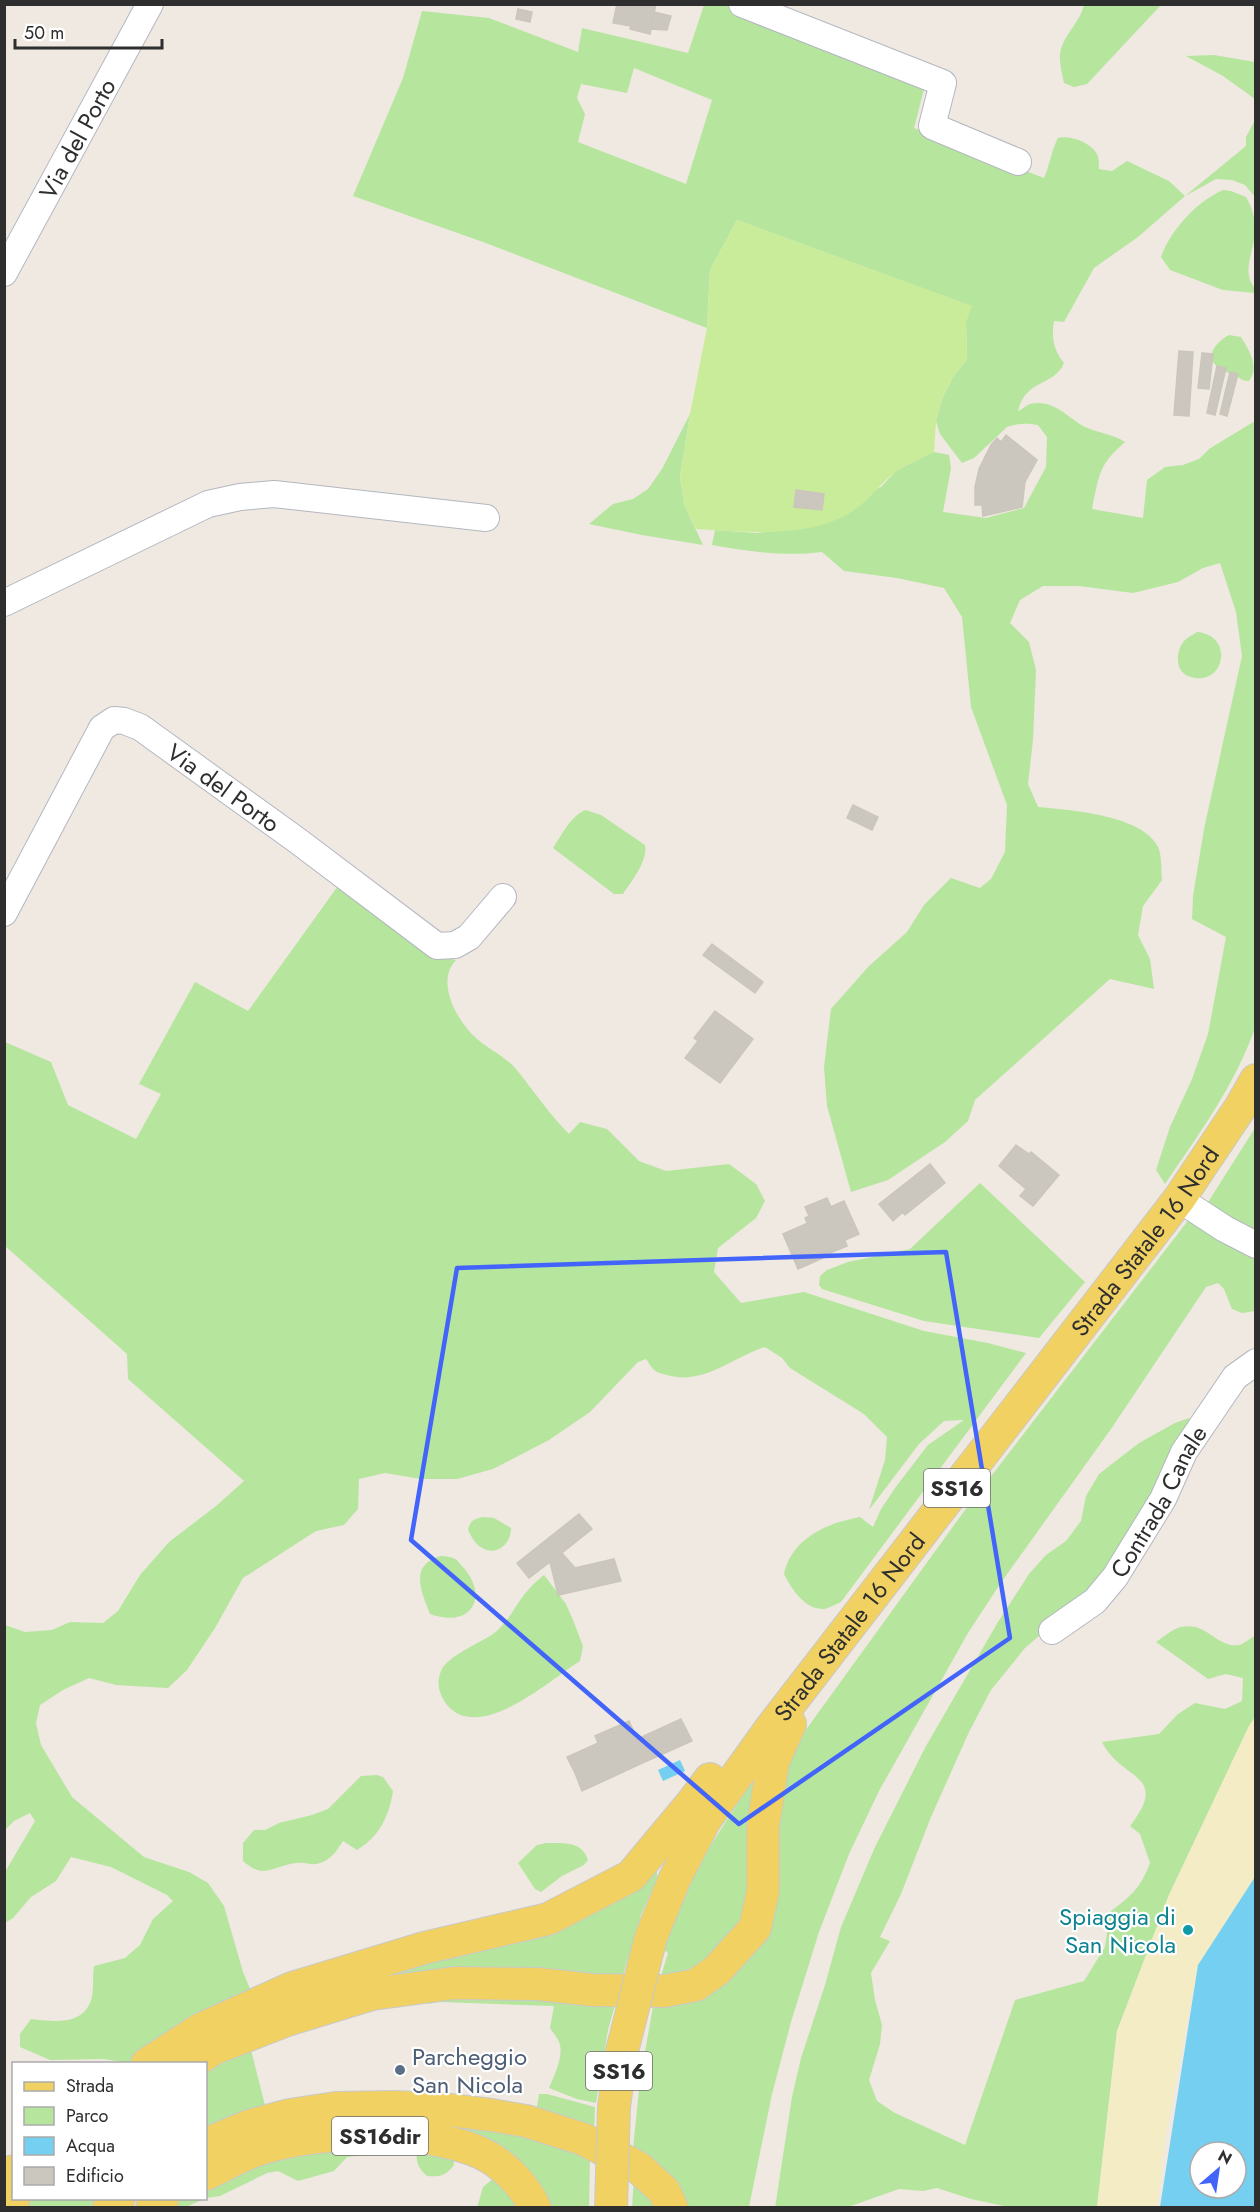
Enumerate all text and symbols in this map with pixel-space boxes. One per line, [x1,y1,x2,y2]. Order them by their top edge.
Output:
scale bar [15,12,162,50]
text: 50 m [24,20,64,46]
street label: Via del Porto [30,72,124,205]
street label: Via del Porto [160,734,287,840]
street label: Strada Statale 16 Nord [1062,1139,1227,1344]
street label: Contrada Canale [1101,1418,1215,1584]
road number: SS16 [924,1469,990,1507]
street label: Strada Statale 16 Nord [765,1525,933,1728]
place label: Spiaggia di San Nicola [1059,1899,1176,1962]
marker: Spiaggia di San Nicola [1181,1923,1195,1937]
place label: Parcheggio San Nicola [412,2039,527,2102]
road number: SS16 [586,2052,652,2090]
legend [12,2062,207,2200]
marker: Parcheggio San Nicola [393,2063,407,2077]
text: Strada [66,2073,114,2099]
text: Parco [66,2103,108,2129]
road number: SS16dir [332,2117,428,2155]
text: Acqua [66,2133,115,2159]
north arrow [1188,2140,1248,2200]
text: N [1214,2144,1236,2170]
text: Edificio [66,2163,124,2189]

